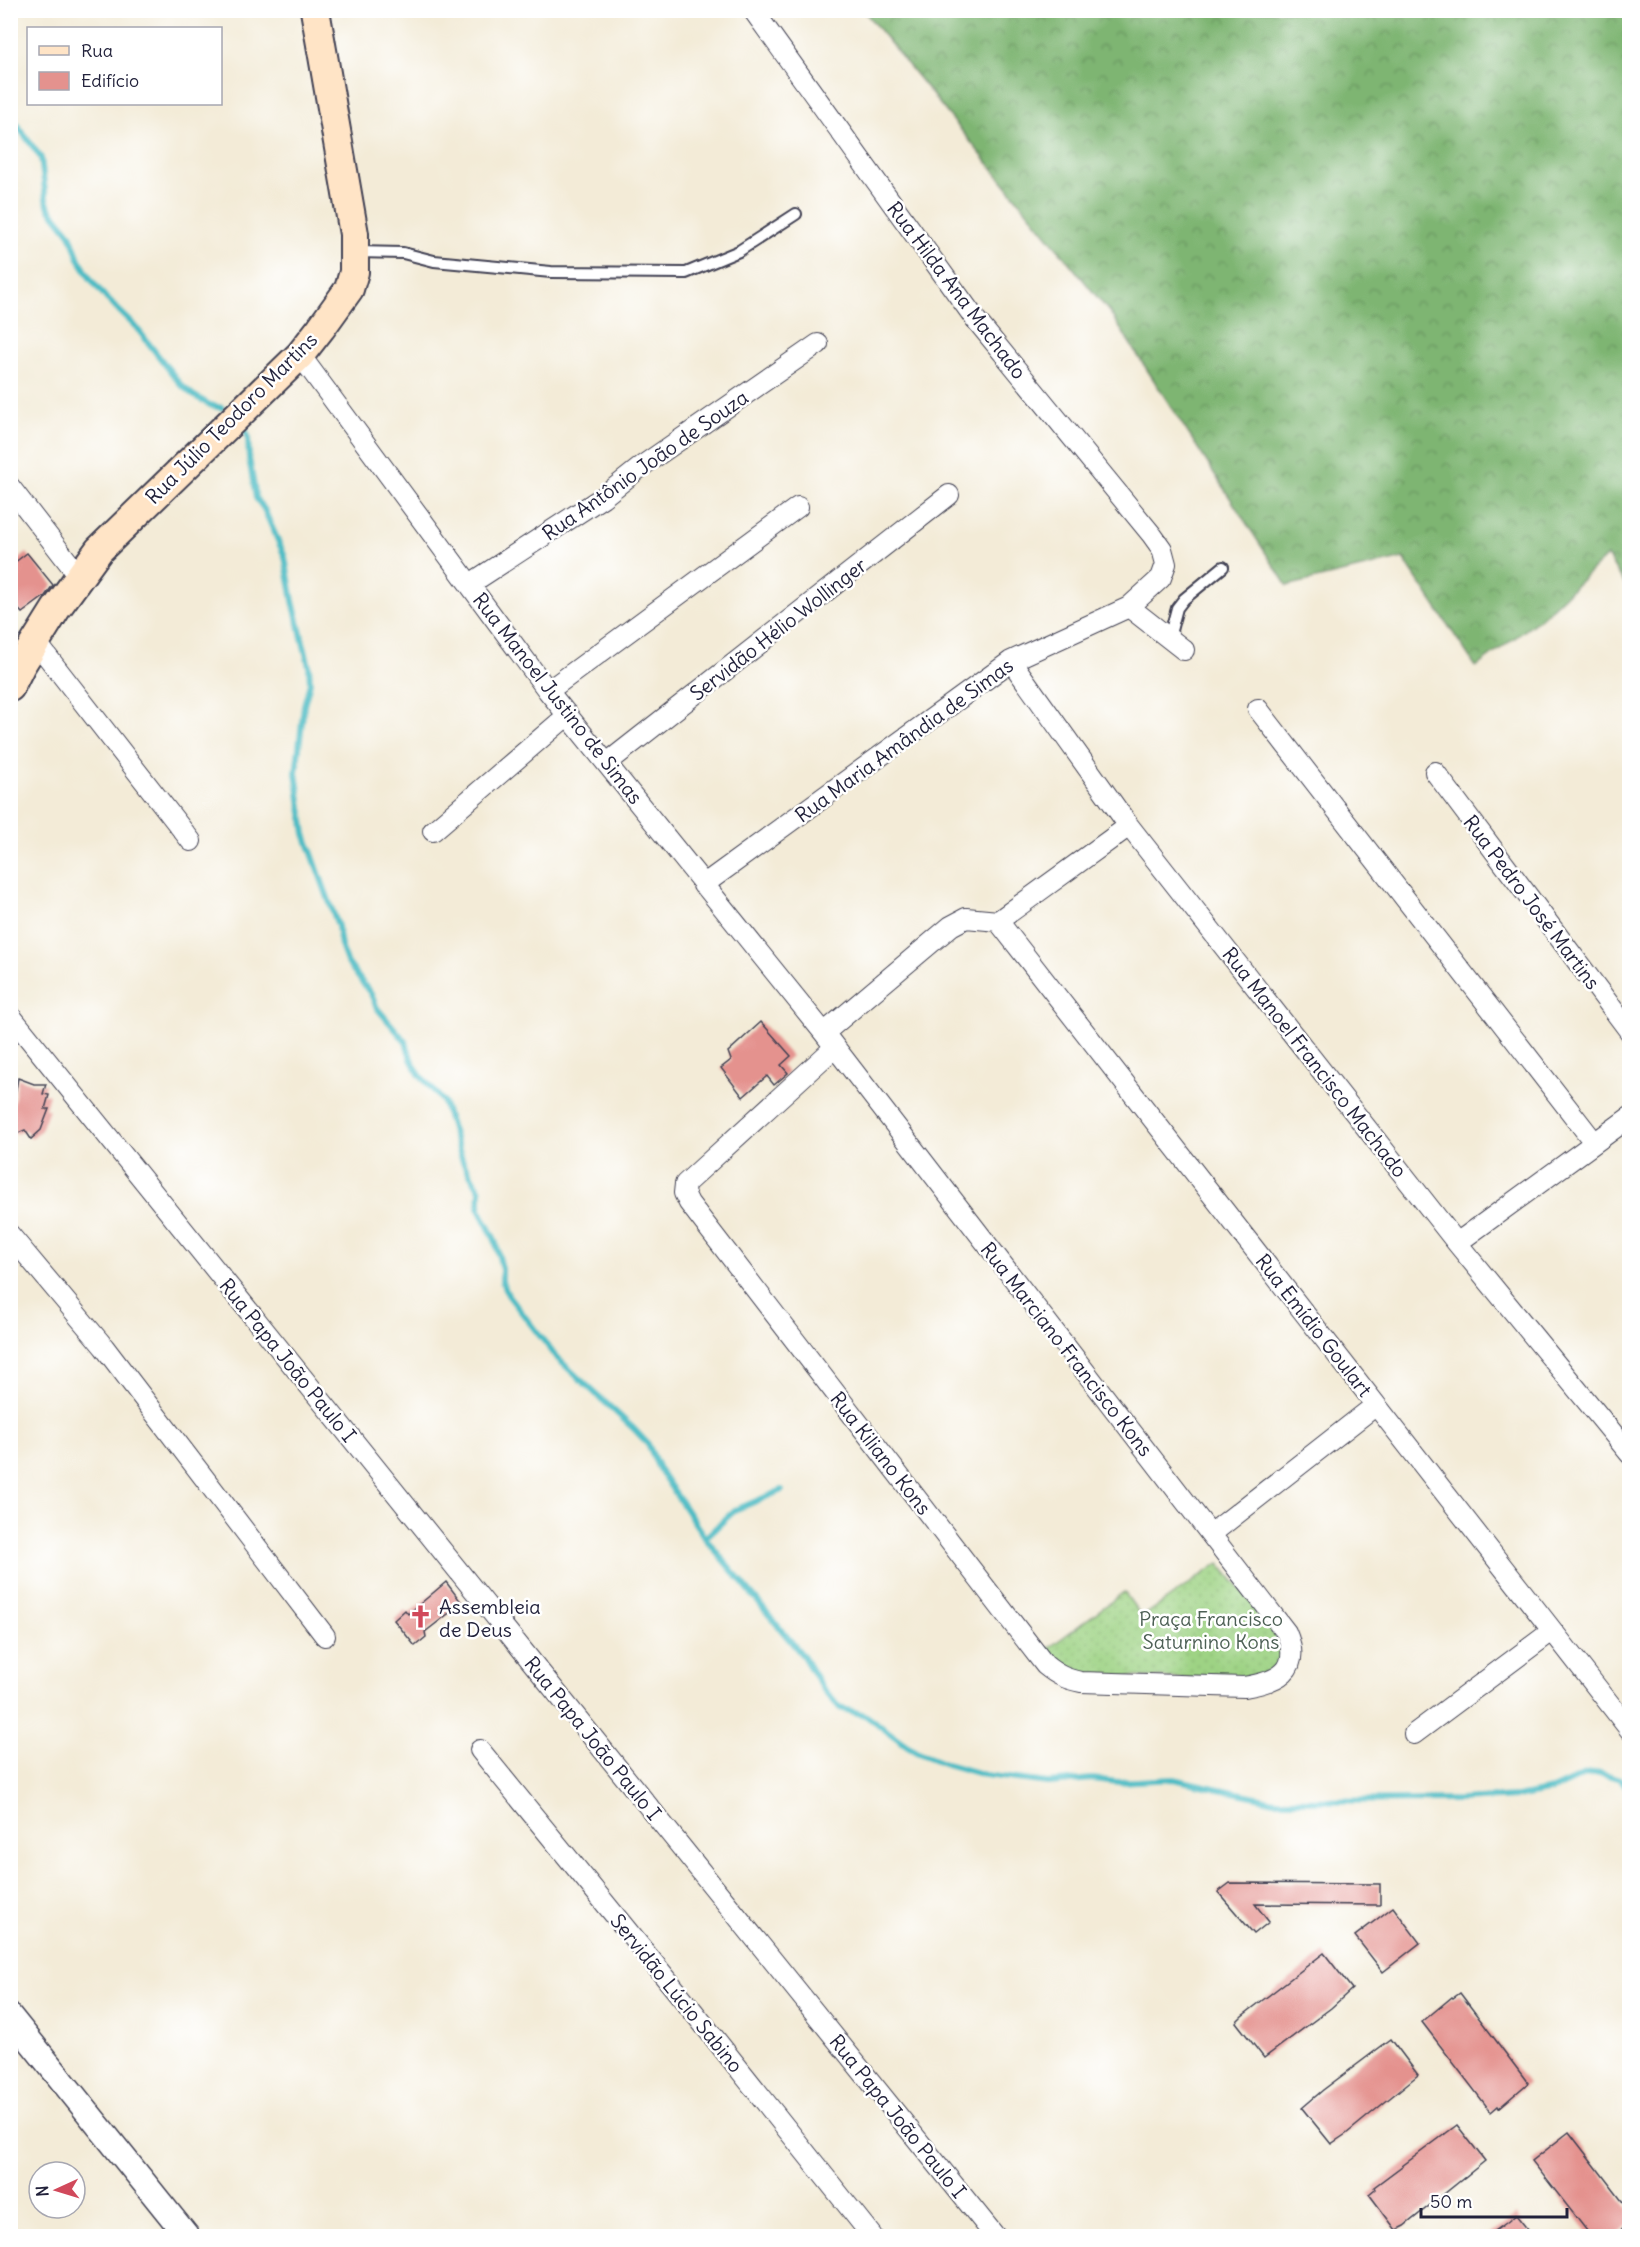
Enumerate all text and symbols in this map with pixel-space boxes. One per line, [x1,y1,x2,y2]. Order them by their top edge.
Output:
legend [27,27,222,105]
text: Rua [81,39,113,62]
text: Edifício [81,69,139,92]
street label: Rua Hilda Ana Machado [882,196,1032,384]
street label: Rua Júlio Teodoro Martins [140,327,322,509]
street label: Rua Antônio João de Souza [537,384,753,546]
street label: Servidão Hélio Wollinger [685,552,871,706]
street label: Rua Manoel Justino de Simas [468,587,648,809]
street label: Rua Maria Amândia de Simas [790,652,1018,828]
street label: Rua Pedro José Martins [1458,810,1606,994]
street label: Rua Manoel Francisco Machado [1217,942,1413,1182]
street label: Rua Marciano Francisco Kons [976,1237,1158,1461]
street label: Rua Emídio Goulart [1250,1249,1378,1402]
street label: Rua Papa João Paulo I [214,1273,362,1447]
street label: Rua Kiliano Kons [825,1386,937,1520]
place label: Assembleia de Deus [439,1594,541,1642]
church icon: Assembleia de Deus [408,1604,434,1630]
park label: Praça Francisco Saturnino Kons [1139,1606,1283,1654]
street label: Rua Papa João Paulo I [519,1651,667,1825]
street label: Servidão Lúcio Sabino [605,1909,749,2077]
street label: Rua Papa João Paulo I [824,2029,972,2203]
north arrow [27,2160,87,2220]
scale bar [1421,2181,1566,2219]
text: N [32,2185,52,2197]
text: 50 m [1430,2190,1472,2213]

